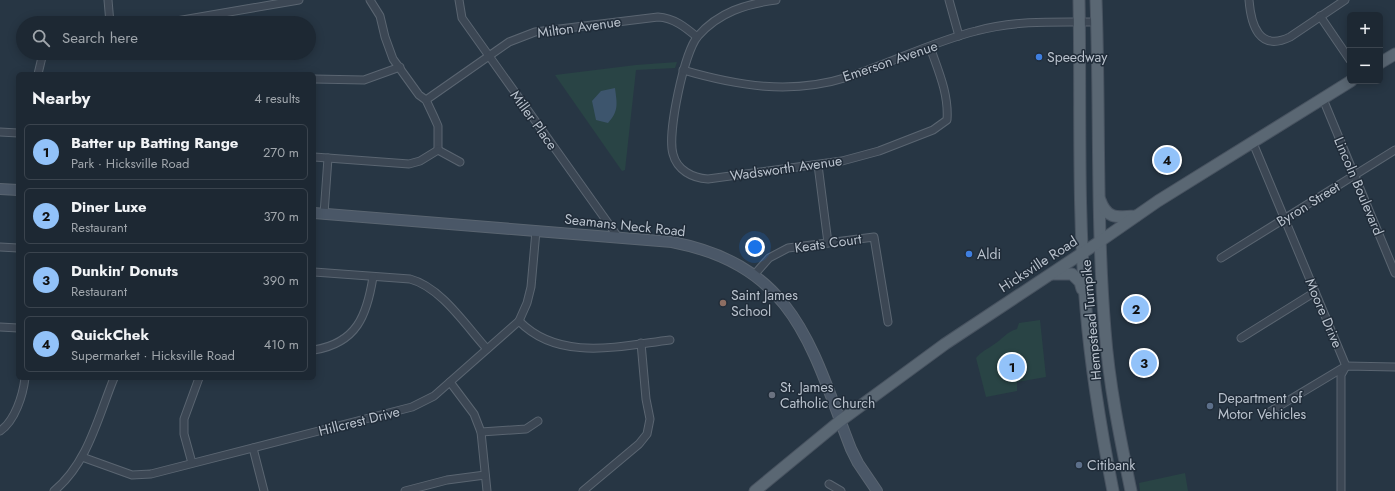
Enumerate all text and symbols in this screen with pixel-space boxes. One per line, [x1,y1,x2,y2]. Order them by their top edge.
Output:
street label: Milton Avenue [536,11,622,43]
map controls [1347,12,1383,84]
button: + [1347,12,1383,48]
search box [16,16,316,60]
icon: search [30,27,52,49]
text: Search here [62,27,138,49]
street label: Emerson Avenue [840,35,940,87]
place label: Speedway [1047,47,1108,67]
button: − [1347,48,1383,84]
marker: Speedway [1034,52,1044,62]
text: Nearby [32,86,90,110]
street label: Miller Place [506,86,562,154]
text: 4 results [254,89,300,108]
text: Batter up Batting Range [71,132,238,154]
street label: Lincoln Boulevard [1329,134,1389,238]
text: 1 [43,143,49,162]
text: 270 m [263,143,299,162]
pin: 4 [1154,145,1180,175]
street label: Wadsworth Avenue [729,150,843,186]
text: Park · Hicksville Road [71,154,189,173]
street label: Byron Street [1273,176,1344,231]
text: Diner Luxe [71,196,147,218]
text: 2 [42,207,50,226]
text: 370 m [263,207,299,226]
street label: Seamans Neck Road [563,209,687,241]
text: Restaurant [71,218,127,237]
street label: Keats Court [793,228,863,258]
street label: Hicksville Road [995,231,1081,297]
your location [745,237,765,257]
place label: Aldi [977,244,1001,264]
marker: Aldi [964,249,974,259]
street label: Hempstead Turnpike [1076,259,1106,381]
text: Dunkin' Donuts [71,260,178,282]
text: 3 [42,271,50,290]
text: 390 m [263,271,299,290]
street label: Moore Drive [1300,275,1348,351]
text: Restaurant [71,282,127,301]
place label: Saint James School [731,285,798,321]
pin: 2 [1123,294,1149,324]
marker: Saint James School [718,298,728,308]
text: QuickChek [71,324,149,346]
text: 4 [41,335,51,354]
text: 410 m [264,335,299,354]
text: Supermarket · Hicksville Road [71,346,235,365]
pin: 3 [1131,348,1157,378]
pin: 1 [999,352,1025,382]
place label: St. James Catholic Church [780,377,875,413]
place label: Department of Motor Vehicles [1218,388,1306,424]
marker: St. James Catholic Church [767,390,777,400]
street label: Hillcrest Drive [316,401,402,441]
marker: Department of Motor Vehicles [1205,401,1215,411]
place label: Citibank [1087,455,1136,475]
marker: Citibank [1074,460,1084,470]

